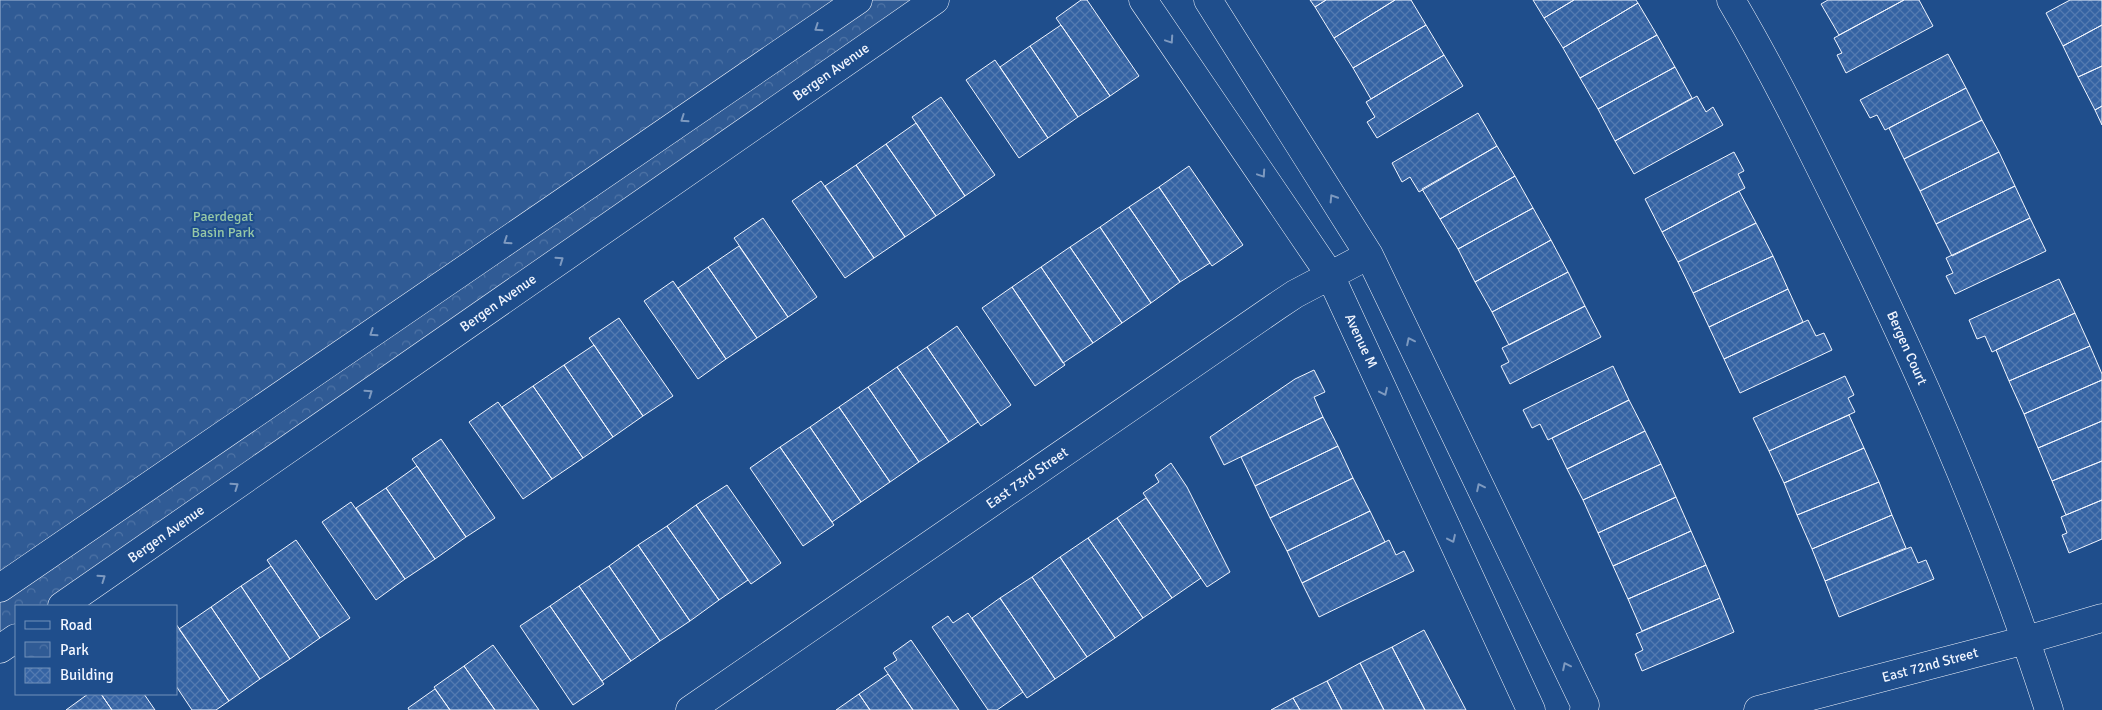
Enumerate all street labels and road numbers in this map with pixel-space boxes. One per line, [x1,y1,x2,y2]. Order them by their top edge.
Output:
street label: Bergen Avenue [789,39,873,105]
street label: Bergen Avenue [456,270,540,336]
street label: Bergen Court [1883,308,1931,388]
street label: Avenue M [1341,311,1381,371]
street label: East 73rd Street [983,443,1071,513]
street label: Bergen Avenue [124,501,208,567]
street label: East 72nd Street [1880,644,1980,686]

